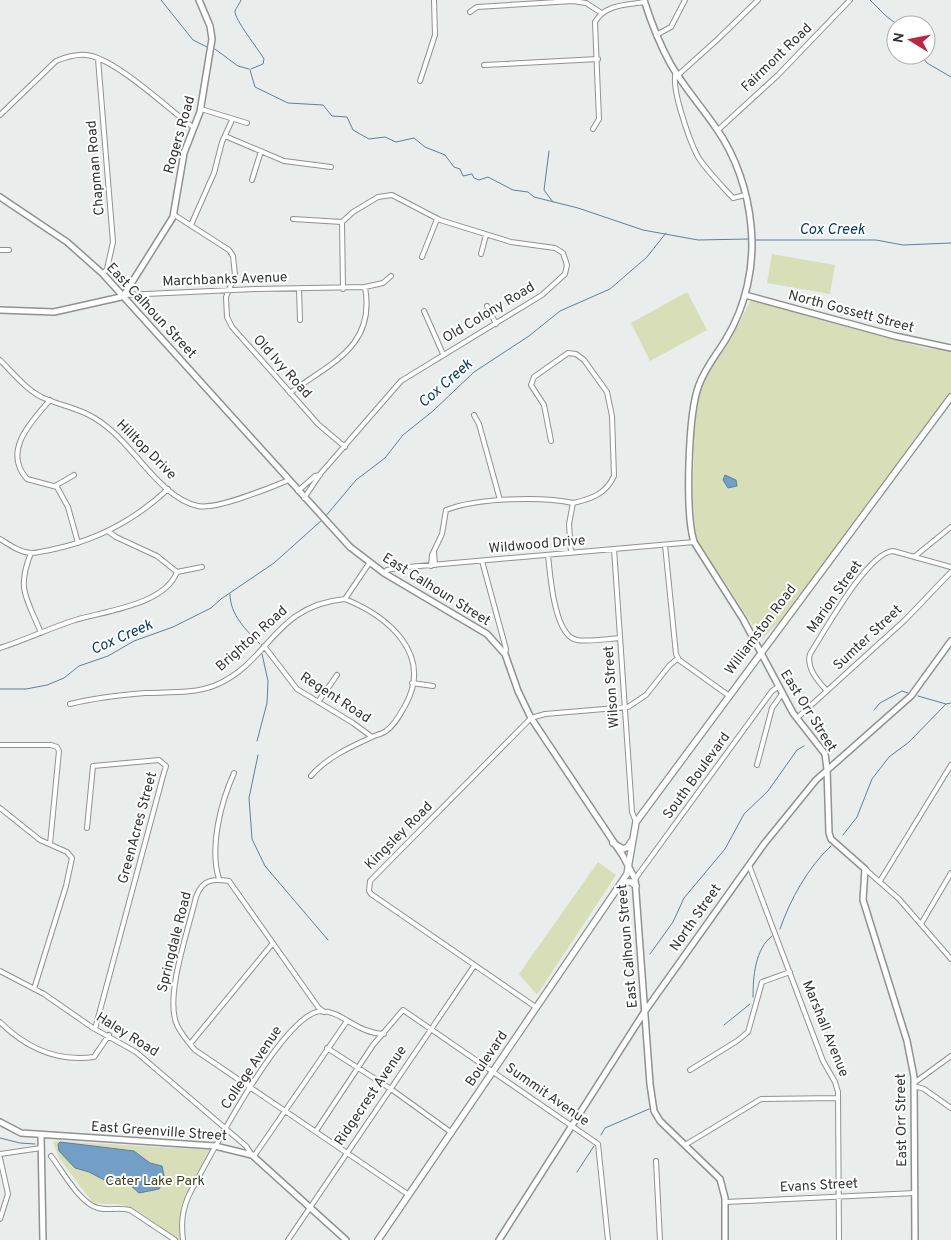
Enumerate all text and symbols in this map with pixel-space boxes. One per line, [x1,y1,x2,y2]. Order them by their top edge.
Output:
north arrow [886,15,936,65]
street label: Fairmont Road [738,20,816,96]
text: N [890,32,909,44]
street label: Rogers Road [161,94,199,176]
street label: Chapman Road [83,120,109,216]
water label: Cox Creek [799,221,865,240]
street label: East Calhoun Street [102,260,200,362]
street label: Marchbanks Avenue [162,269,288,291]
street label: Old Colony Road [440,279,538,347]
street label: North Gossett Street [786,287,916,337]
street label: Old Ivy Road [249,332,315,402]
water label: Cox Creek [415,355,477,413]
street label: Hilltop Drive [112,416,180,484]
street label: Wildwood Drive [488,532,586,558]
street label: East Calhoun Street [379,550,493,630]
street label: Marion Street [804,557,866,637]
street label: Williamston Road [722,582,800,678]
street label: Sumter Street [830,602,906,674]
street label: Brighton Road [213,603,291,675]
water label: Cox Creek [88,616,156,660]
street label: Wilson Street [601,645,623,729]
street label: East Orr Street [776,667,840,755]
street label: Regent Road [296,669,374,727]
street label: South Boulevard [660,729,734,823]
street label: GreenAcres Street [115,770,161,886]
street label: Kingsley Road [361,798,437,874]
street label: North Street [667,881,725,955]
street label: East Calhoun Street [614,883,642,1009]
street label: Springdale Road [154,890,196,994]
street label: Marshall Avenue [798,978,852,1080]
street label: Haley Road [92,1009,162,1061]
street label: College Avenue [218,1023,286,1113]
street label: Boulevard [462,1028,512,1090]
street label: Ridgecrest Avenue [331,1043,411,1149]
street label: Summit Avenue [502,1060,592,1130]
street label: East Orr Street [893,1073,911,1167]
street label: East Greenville Street [90,1119,228,1145]
park label: Cater Lake Park [105,1173,205,1190]
street label: Evans Street [779,1175,859,1197]

